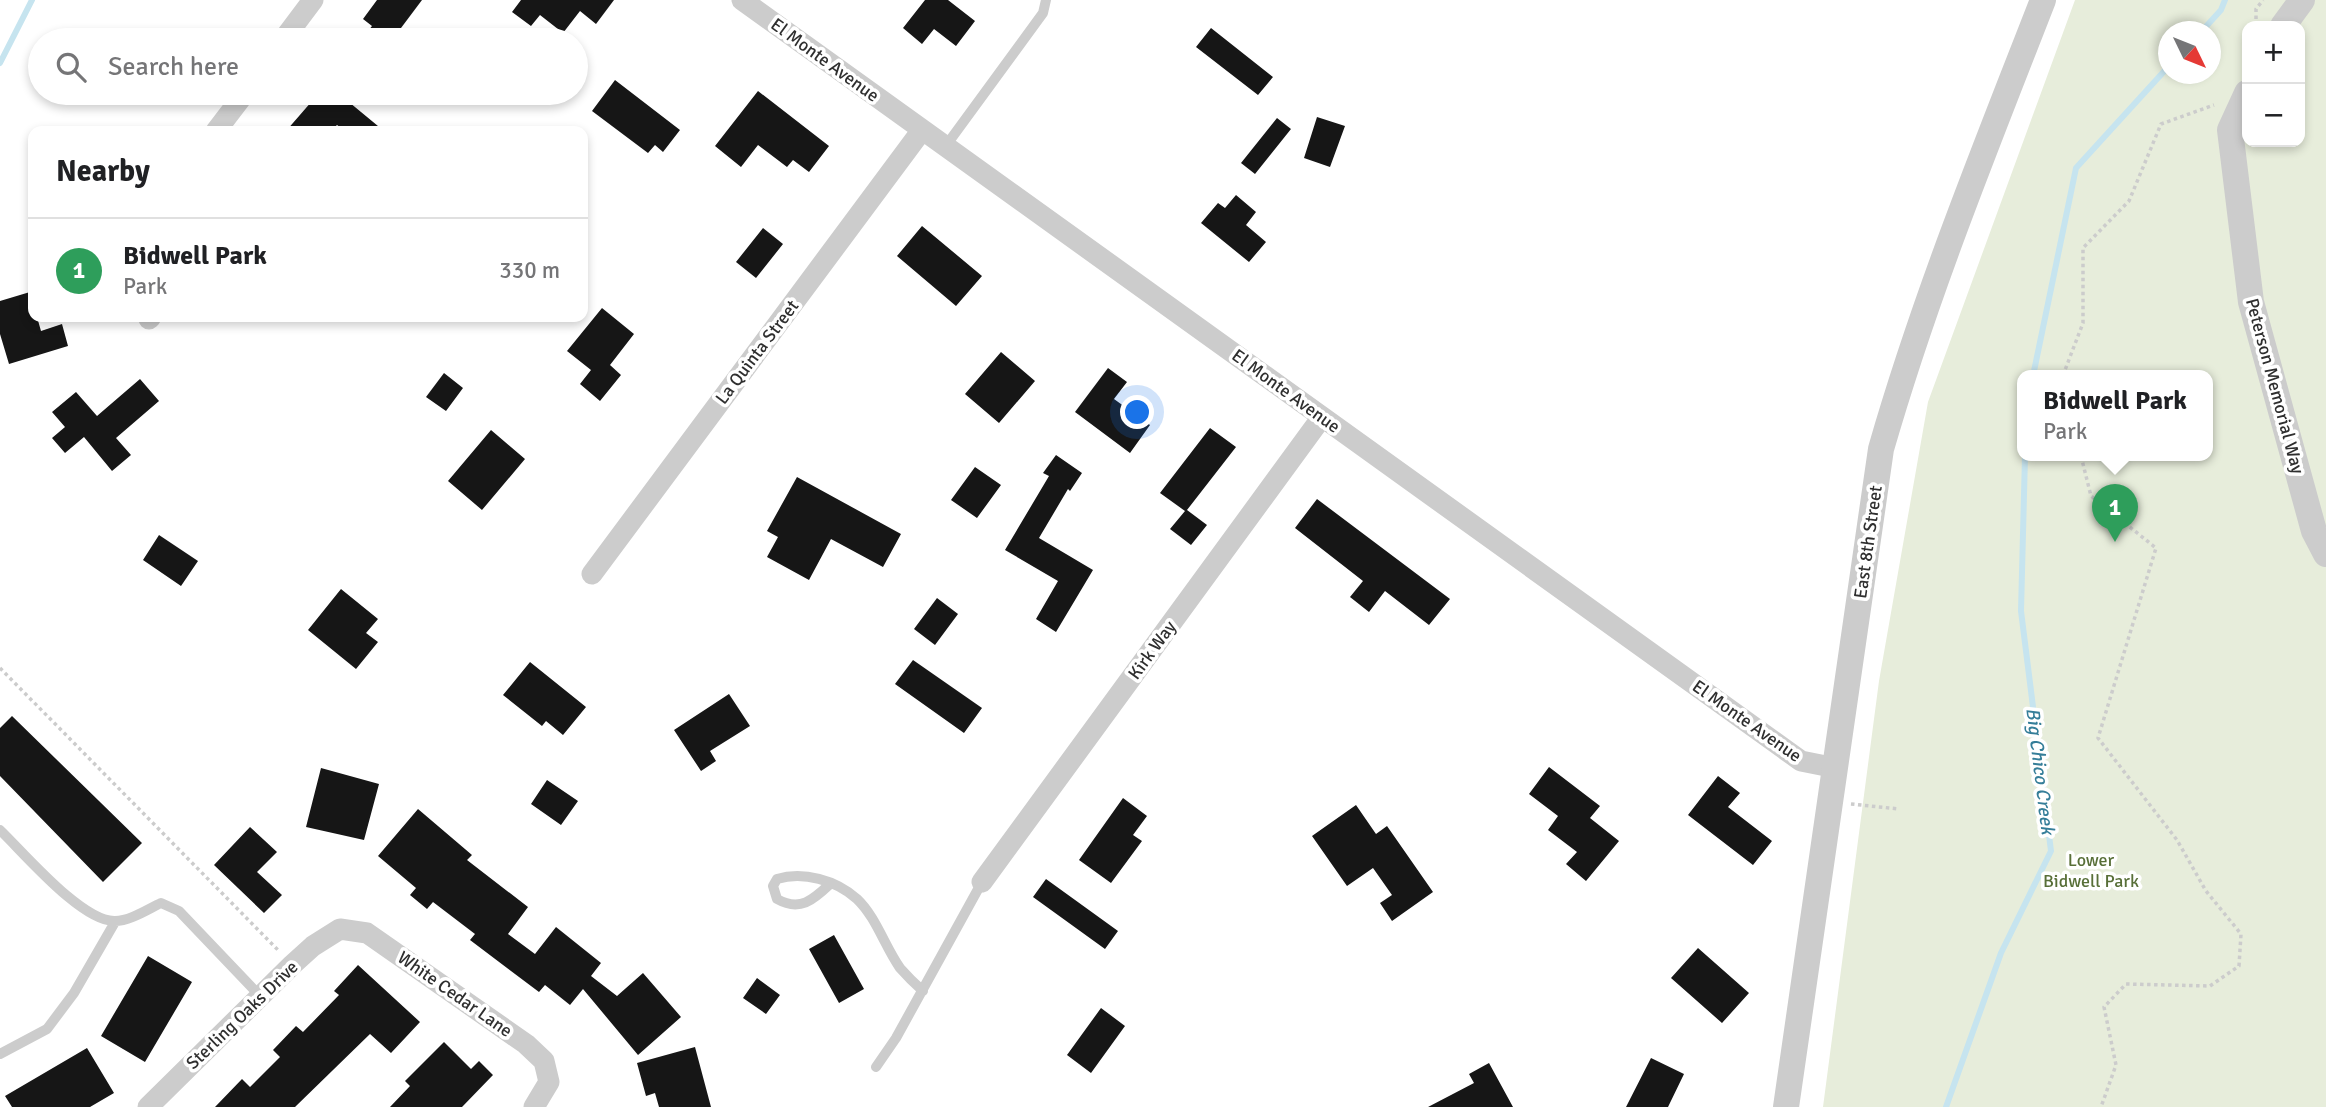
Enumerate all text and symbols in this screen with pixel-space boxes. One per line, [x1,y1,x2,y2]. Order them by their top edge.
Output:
street label: El Monte Avenue [767,13,883,107]
north arrow [2158,21,2221,84]
map controls [2242,21,2305,147]
button: + [2242,21,2305,84]
search box [28,28,588,105]
icon: search [52,48,90,86]
text: Search here [108,51,239,83]
button: − [2242,84,2305,147]
text: Nearby [56,153,150,190]
text: Bidwell Park [123,240,267,272]
text: 1 [73,256,85,285]
text: 330 m [499,256,560,285]
text: Park [123,272,167,301]
street label: La Quinta Street [711,296,803,408]
street label: Peterson Memorial Way [2241,296,2309,477]
street label: El Monte Avenue [1228,344,1344,438]
popup [2017,370,2213,461]
text: Bidwell Park [2043,385,2187,417]
your location [1120,395,1154,429]
text: Park [2043,417,2087,446]
street label: East 8th Street [1849,484,1887,600]
pin: 1 [2092,484,2138,542]
street label: Kirk Way [1123,616,1181,684]
street label: El Monte Avenue [1688,675,1806,767]
water label: Big Chico Creek [2020,706,2060,837]
park label: Lower Bidwell Park [2043,849,2139,892]
street label: White Cedar Lane [393,946,517,1042]
street label: Sterling Oaks Drive [181,956,303,1074]

